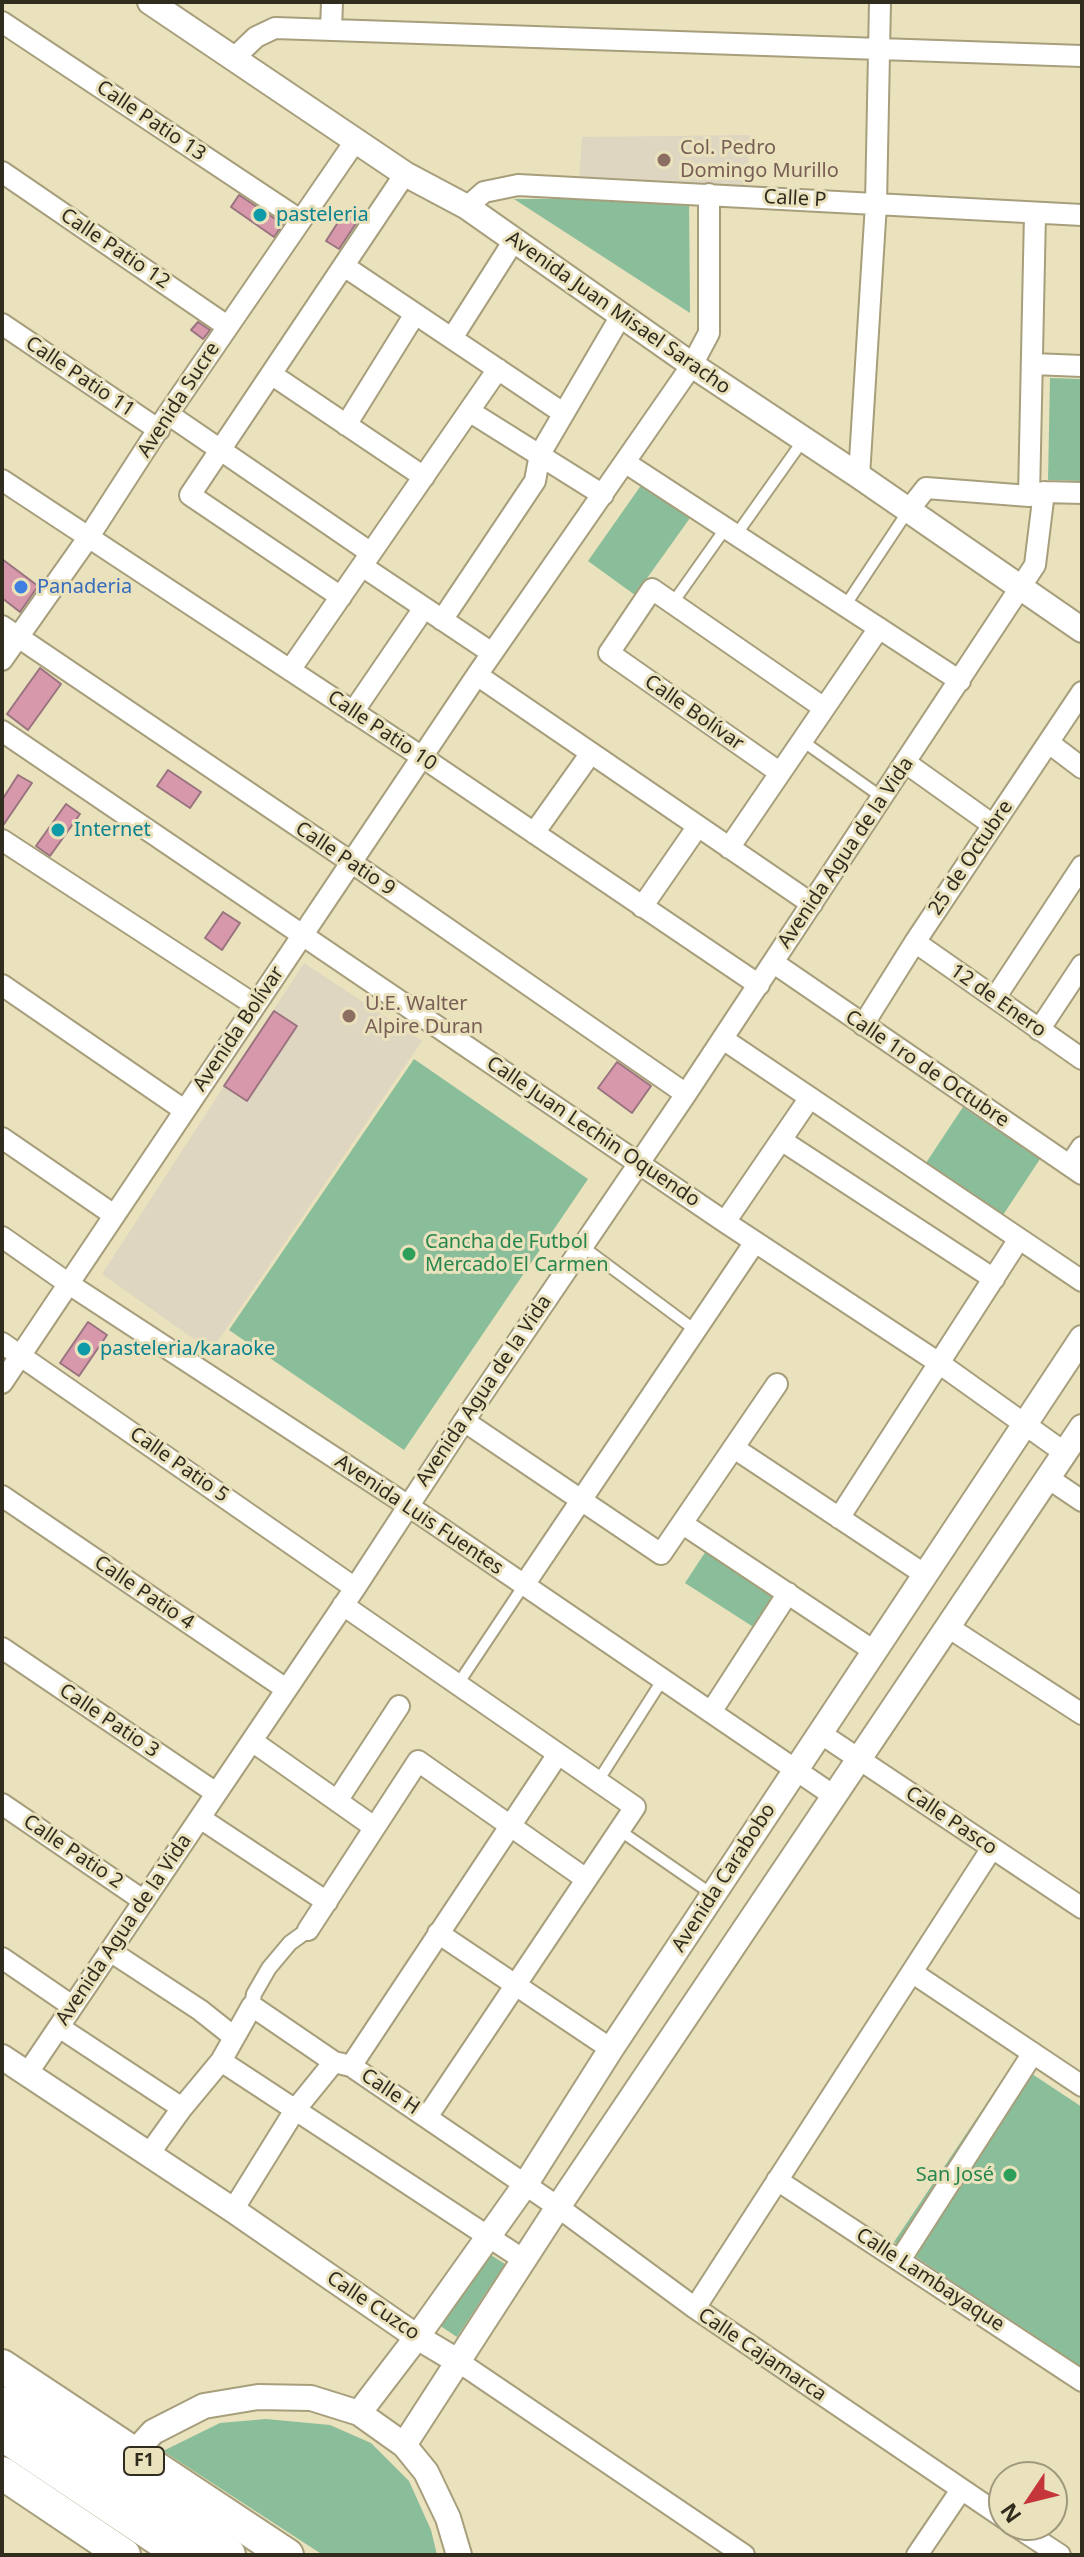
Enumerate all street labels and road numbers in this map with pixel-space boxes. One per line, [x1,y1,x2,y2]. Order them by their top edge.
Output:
street label: Calle Patio 13 [92,76,210,166]
street label: Calle P [763,185,827,213]
street label: Calle Patio 12 [56,204,174,294]
street label: Avenida Juan Misael Saracho [501,226,735,400]
street label: Calle Patio 11 [21,332,139,422]
street label: Avenida Sucre [133,338,225,462]
street label: Calle Bolívar [640,670,748,756]
street label: Calle Patio 10 [323,686,441,776]
street label: Avenida Agua de la Vida [773,753,919,953]
street label: 25 de Octubre [924,796,1018,920]
street label: Calle Patio 9 [291,817,399,901]
street label: 12 de Enero [945,959,1051,1043]
street label: Avenida Bolívar [188,962,290,1096]
street label: Calle 1ro de Octubre [841,1005,1013,1133]
street label: Calle Juan Lechin Oquendo [482,1052,704,1212]
street label: Avenida Agua de la Vida [411,1291,557,1491]
street label: Calle Patio 5 [125,1422,233,1508]
street label: Avenida Luis Fuentes [330,1450,508,1580]
street label: Calle Patio 4 [90,1551,198,1635]
street label: Calle Patio 3 [55,1679,163,1763]
street label: Calle Pasco [901,1782,1001,1860]
street label: Avenida Carabobo [667,1799,781,1957]
street label: Calle Patio 2 [19,1810,127,1894]
street label: Avenida Agua de la Vida [51,1830,197,2030]
street label: Calle H [356,2064,424,2120]
street label: Calle Lambayaque [851,2223,1009,2337]
street label: Calle Cuzco [322,2266,424,2346]
street label: Calle Cajamarca [693,2303,831,2407]
road number: F1 [124,2447,164,2475]

